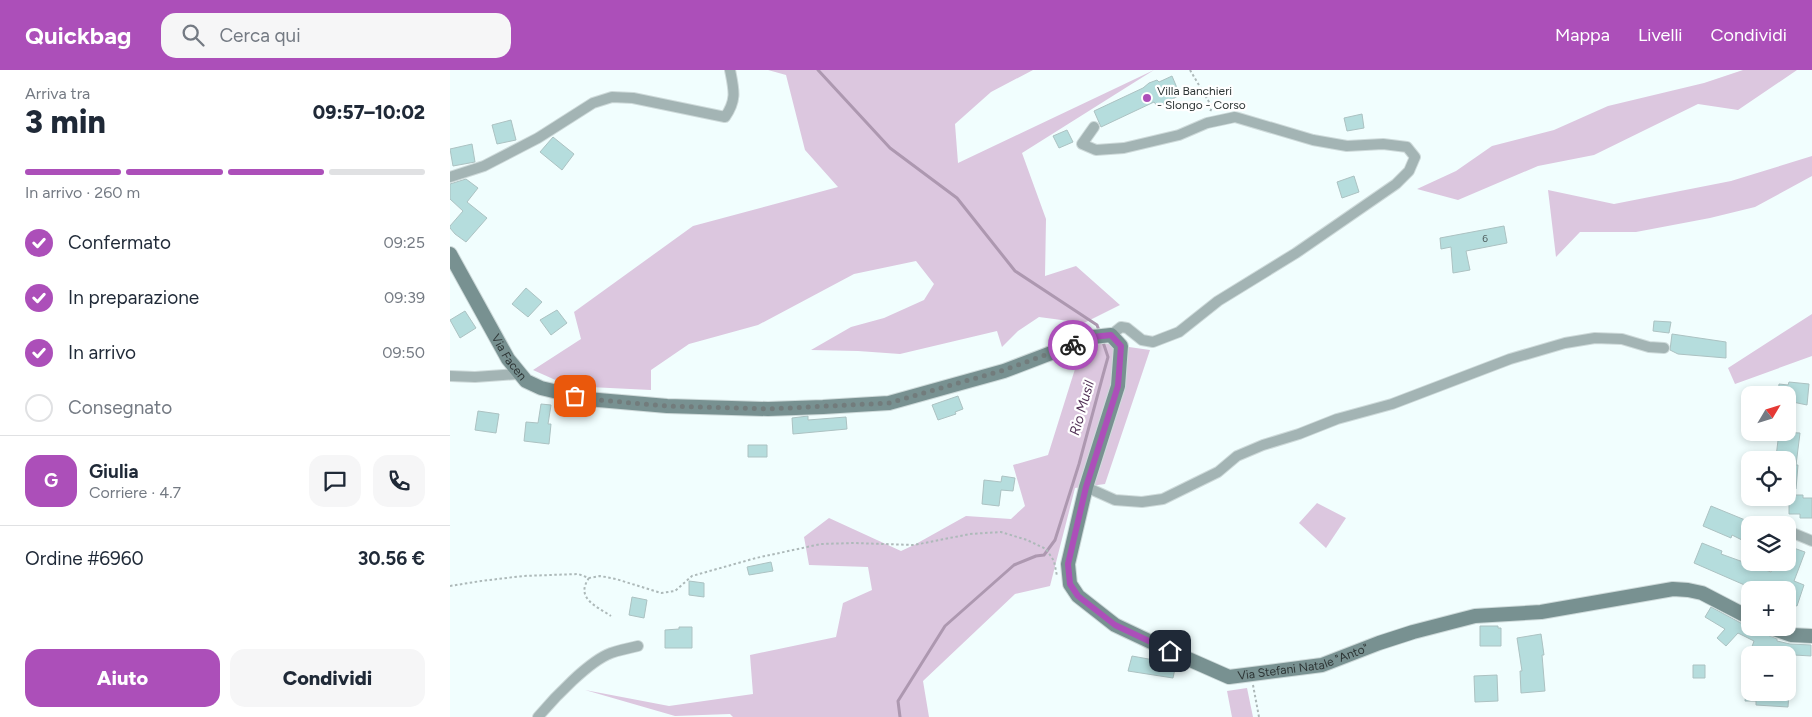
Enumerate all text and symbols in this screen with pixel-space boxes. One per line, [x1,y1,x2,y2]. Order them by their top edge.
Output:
search box [161,13,511,58]
text: Quickbag [25,21,131,50]
icon: search [179,21,207,49]
text: Cerca qui [219,24,301,47]
text: Mappa [1555,24,1610,46]
text: Livelli [1638,24,1683,46]
text: Condividi [1711,24,1787,46]
text: Arriva tra [25,84,90,103]
place label: Villa Banchieri - Slongo - Corso [1157,84,1246,112]
marker: Villa Banchieri - Slongo - Corso [1141,92,1153,104]
text: 09:57–10:02 [313,101,425,124]
text: 3 min [25,103,106,141]
text: In arrivo · 260 m [25,183,140,202]
icon: check [25,229,53,257]
text: Confermato [68,231,171,254]
house number: 6 [1482,232,1488,245]
text: 09:25 [383,233,425,252]
icon: check [25,284,53,312]
text: In preparazione [68,286,199,309]
text: 09:39 [384,288,425,307]
courier [1048,320,1098,370]
icon: bike [1059,331,1087,359]
street label: Via Facen [489,332,530,383]
icon: check [25,339,53,367]
text: In arrivo [68,341,136,364]
text: 09:50 [382,343,425,362]
pin [554,375,596,417]
water label: Rio Musil [1066,378,1098,437]
icon: bag [561,382,589,410]
north arrow [1741,386,1796,441]
map controls [1741,386,1796,701]
text: Consegnato [68,396,172,419]
button: locate [1741,451,1796,506]
button: chat [309,455,361,507]
button: phone [373,455,425,507]
text: Giulia [89,460,139,483]
text: G [44,469,58,492]
text: Corriere · 4.7 [89,483,181,502]
button: layers [1741,516,1796,571]
text: Ordine #6960 [25,547,144,570]
text: 30.56 € [358,547,425,570]
button: + [1741,581,1796,636]
pin [1149,630,1191,672]
icon: home [1156,637,1184,665]
street label: Via Stefani Natale "Anto" [1237,641,1370,683]
button: − [1741,646,1796,701]
button: Aiuto [25,649,220,707]
button: Condividi [230,649,425,707]

